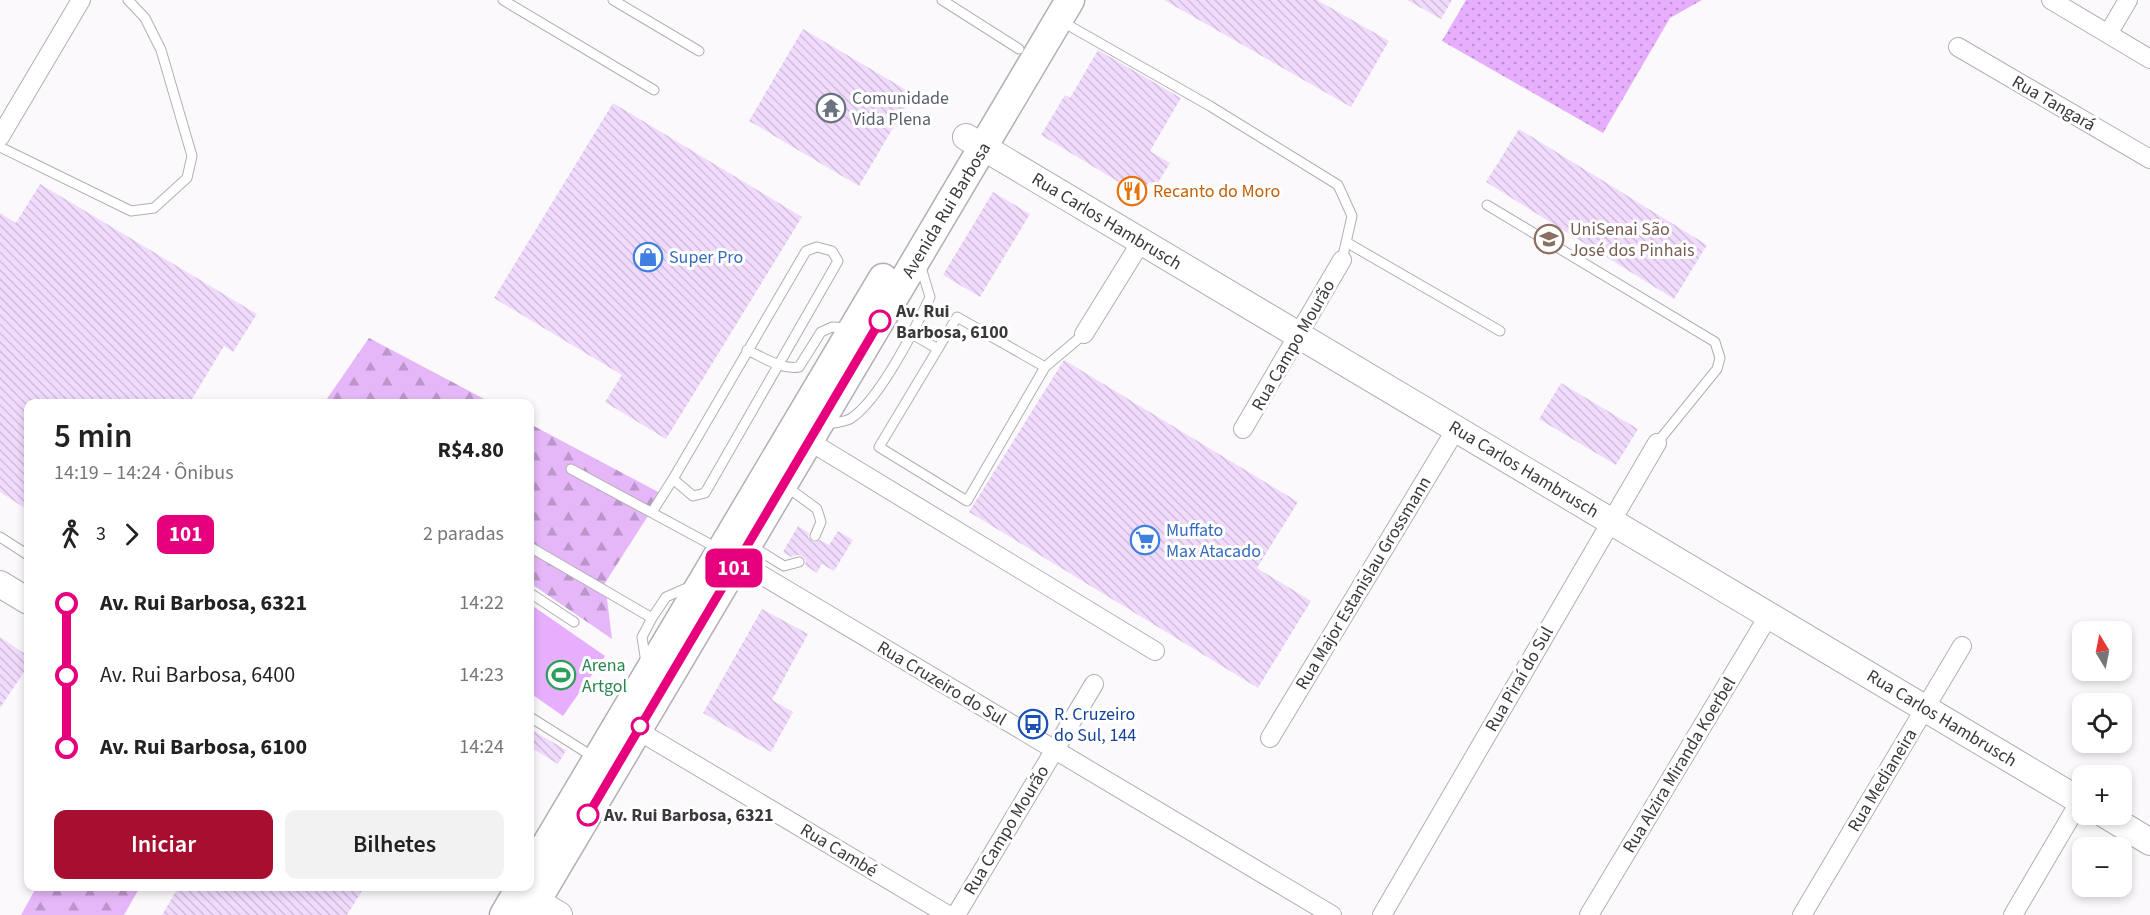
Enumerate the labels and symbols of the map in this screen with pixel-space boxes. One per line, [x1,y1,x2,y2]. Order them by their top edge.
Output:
street label: Rua Tangará [2007,69,2100,137]
place label: Comunidade Vida Plena [852,86,949,132]
temple icon: Comunidade Vida Plena [815,92,847,124]
street label: Avenida Rui Barbosa [896,138,997,283]
street label: Rua Carlos Hambrusch [1027,167,1186,276]
restaurant icon: Recanto do Moro [1116,175,1148,207]
place label: Recanto do Moro [1153,179,1280,204]
place label: UniSenai São José dos Pinhais [1570,217,1695,263]
school or university icon: UniSenai São José dos Pinhais [1533,223,1565,255]
shop icon: Super Pro [632,241,664,273]
place label: Super Pro [669,245,743,270]
street label: Rua Campo Mourão [1246,275,1341,415]
place label: Av. Rui Barbosa, 6100 [895,299,1008,345]
marker: Av. Rui Barbosa, 6100 [869,310,891,332]
street label: Rua Carlos Hambrusch [1444,415,1603,524]
street label: Rua Major Estanislau Grossmann [1290,472,1437,695]
place label: Muffato Max Atacado [1166,518,1261,564]
supermarket icon: Muffato Max Atacado [1129,524,1161,556]
line badge: 101 [700,548,768,588]
north arrow [2072,621,2132,681]
street label: Rua Piraí do Sul [1479,622,1560,736]
street label: Rua Cruzeiro do Sul [872,635,1011,732]
place label: Arena Artgol [582,653,627,699]
sports icon: Arena Artgol [545,659,577,691]
street label: Rua Carlos Hambrusch [1862,664,2021,773]
street label: Rua Alzira Miranda Koerbel [1617,673,1742,858]
place label: R. Cruzeiro do Sul, 144 [1054,702,1136,748]
bus stop icon: R. Cruzeiro do Sul, 144 [1017,708,1049,740]
unlabelled marker [631,717,649,735]
street label: Rua Medianeira [1842,724,1923,837]
street label: Rua Campo Mourão [958,761,1055,900]
place label: Av. Rui Barbosa, 6321 [603,803,773,828]
marker: Av. Rui Barbosa, 6321 [577,804,599,826]
street label: Rua Cambé [795,818,882,883]

